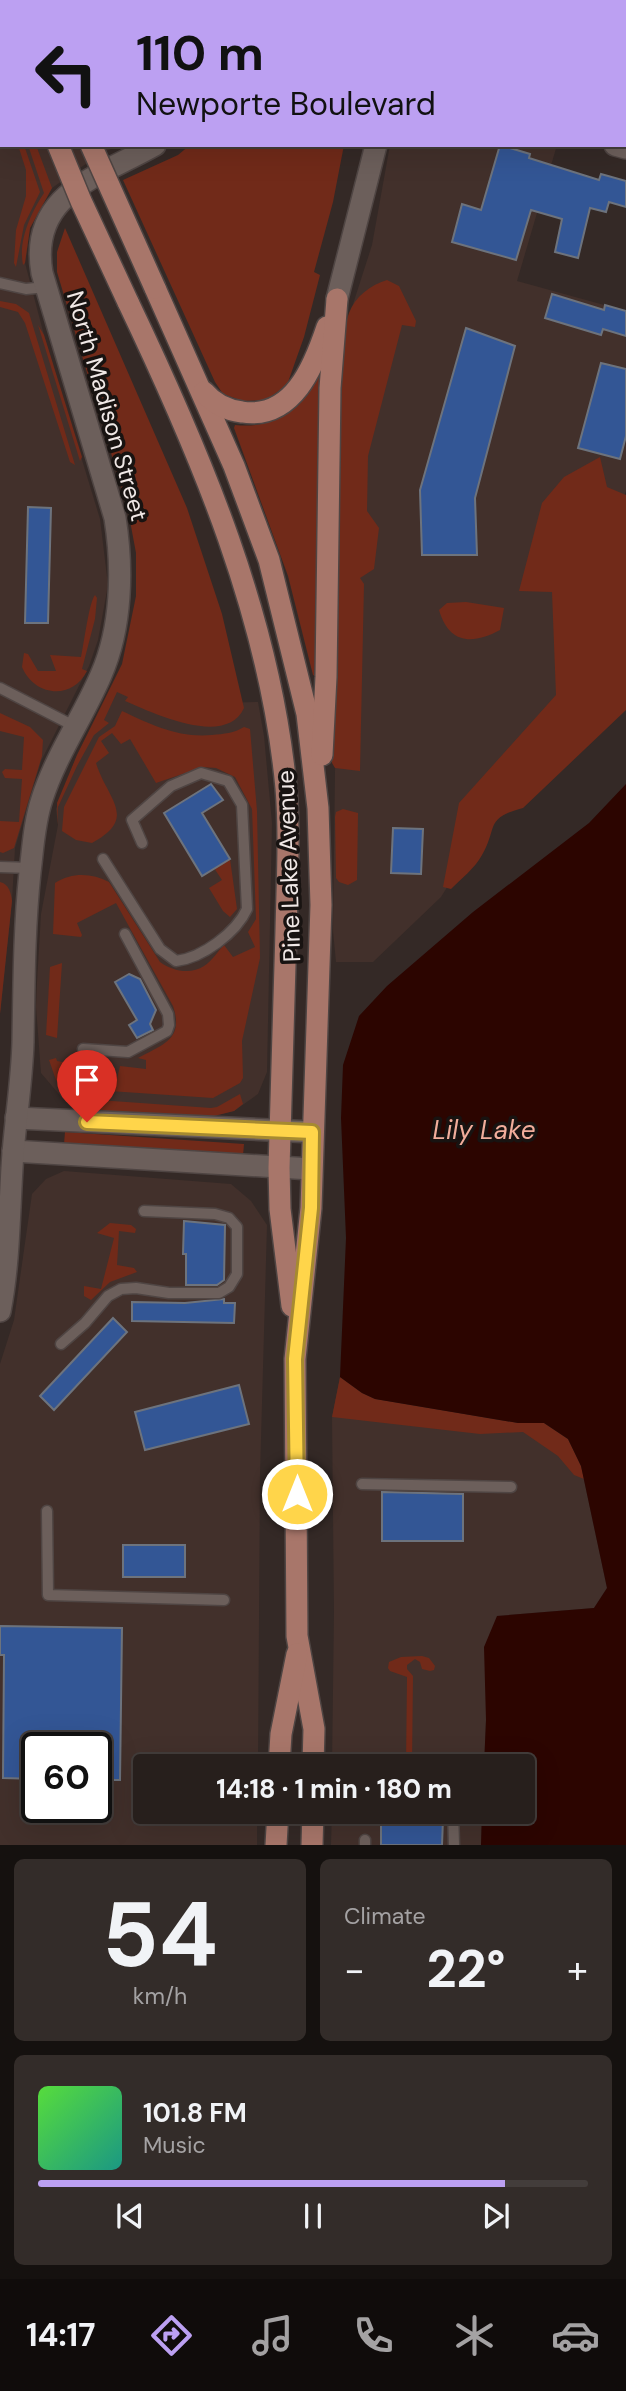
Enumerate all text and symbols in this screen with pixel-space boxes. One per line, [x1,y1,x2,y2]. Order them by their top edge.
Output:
text: 110 m [136,21,264,85]
icon: left [21,28,112,119]
text: Newporte Boulevard [136,83,436,125]
street label: North Madison Street [60,287,155,524]
street label: Pine Lake Avenue [270,770,307,962]
pin [57,1050,117,1122]
icon: arrive [68,1061,106,1099]
water label: Lily Lake [432,1113,536,1147]
position arrow [260,1457,334,1531]
speed limit sign: 60 [21,1732,112,1823]
text: 14:18 · 1 min · 180 m [216,1772,452,1806]
text: 54 [102,1876,218,1994]
text: Climate [344,1901,426,1931]
text: 22° [426,1935,506,2003]
text: − [344,1945,365,1995]
text: + [567,1945,588,1995]
text: km/h [133,1981,187,2011]
text: 101.8 FM [143,2096,247,2130]
text: Music [143,2130,206,2160]
icon: previous [111,2197,149,2235]
icon: pause [294,2197,332,2235]
icon: next [477,2197,515,2235]
icon: directions [147,2311,196,2360]
icon: music [248,2311,297,2360]
icon: phone [349,2311,398,2360]
icon: climate [450,2311,499,2360]
icon: car [551,2311,600,2360]
text: 14:17 [26,2314,95,2356]

